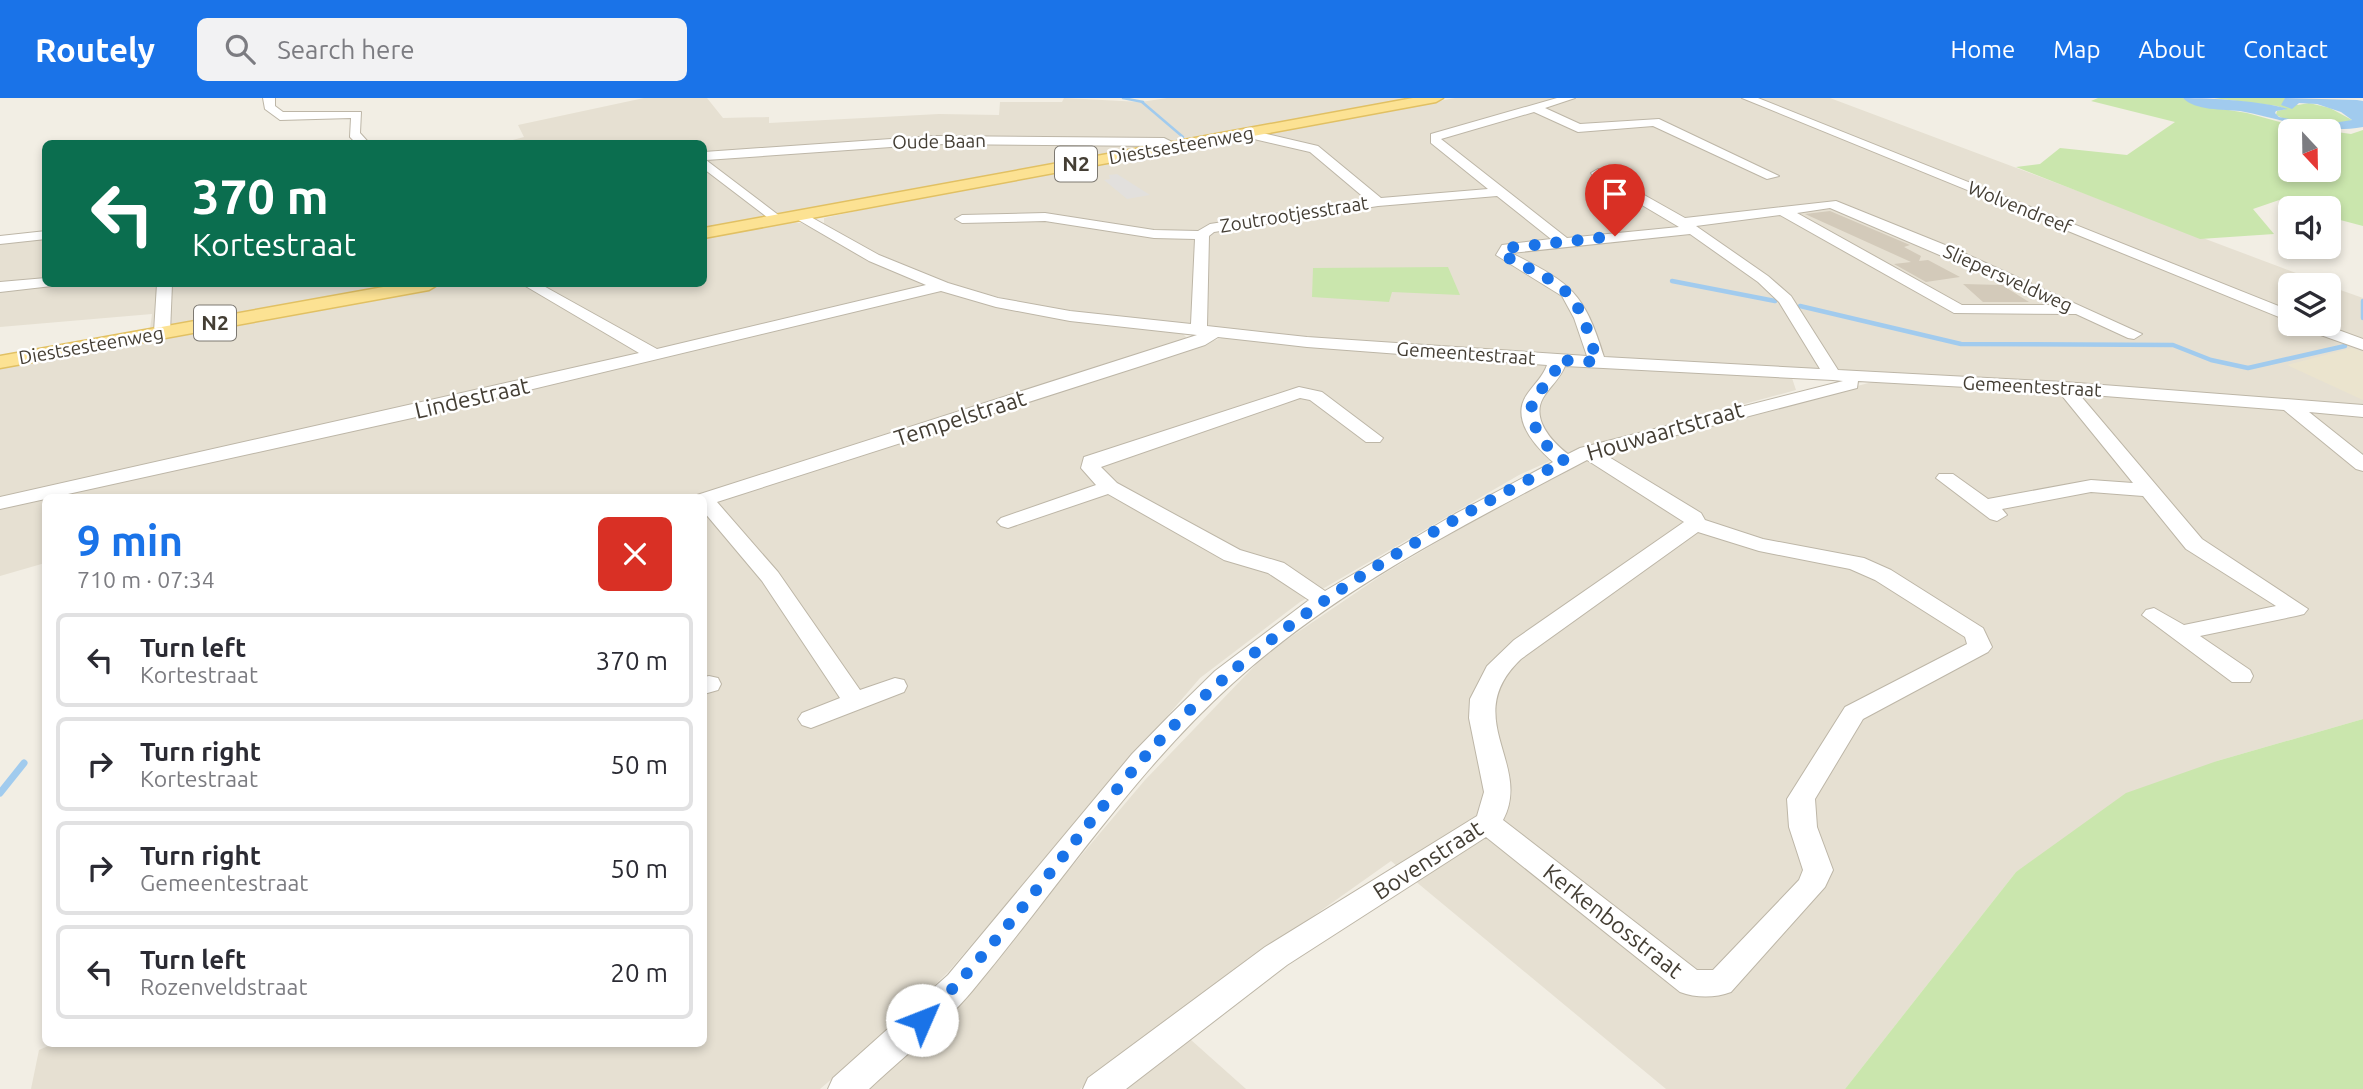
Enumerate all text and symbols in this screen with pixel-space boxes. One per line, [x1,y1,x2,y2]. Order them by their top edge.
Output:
search box [197,18,687,81]
icon: search [221,30,259,68]
text: Routely [35,31,155,68]
text: Search here [277,35,415,64]
text: Home [1950,36,2015,63]
text: Map [2053,36,2100,63]
text: About [2138,36,2205,63]
text: Contact [2243,36,2328,63]
north arrow [2278,119,2342,182]
map controls [2278,119,2341,336]
street label: Diestsesteenweg [1107,121,1255,169]
street label: Oude Baan [892,129,986,153]
road number: N2 [1055,146,1097,182]
pin [1585,164,1645,236]
icon: left [77,168,168,259]
text: 370 m [192,168,329,223]
icon: arrive [1596,175,1634,213]
street label: Wolvendreef [1965,176,2076,238]
street label: Zoutrootjesstraat [1218,191,1370,237]
button: sound [2278,196,2341,259]
text: Kortestraat [192,226,356,262]
street label: Sliepersveldweg [1940,240,2076,316]
button: layers [2278,273,2341,336]
road number: N2 [194,306,236,341]
street label: Diestsesteenweg [17,321,165,369]
street label: Gemeentestraat [1396,337,1537,369]
street label: Gemeentestraat [1962,371,2103,401]
street label: Lindestraat [412,372,532,423]
street label: Tempelstraat [891,384,1029,451]
street label: Houwaartstraat [1583,396,1746,465]
text: 9 min [77,517,183,564]
button: close [598,517,672,591]
text: 710 m · 07:34 [77,567,215,592]
text: Turn left [140,633,246,662]
icon: left [81,641,119,679]
text: 370 m [596,646,668,675]
text: Kortestraat [140,662,258,687]
text: Turn right [140,737,261,766]
icon: right [81,745,119,783]
text: 50 m [610,750,668,779]
text: Kortestraat [140,766,258,791]
street label: Bovenstraat [1368,815,1487,904]
text: Turn right [140,841,261,870]
icon: right [81,849,119,887]
text: 50 m [610,854,668,883]
street label: Kerkenbosstraat [1539,859,1688,983]
text: Gemeentestraat [140,870,308,895]
text: Turn left [140,945,246,974]
icon: left [81,953,119,991]
text: 20 m [610,958,668,987]
text: Rozenveldstraat [140,974,307,999]
position arrow [885,983,959,1057]

